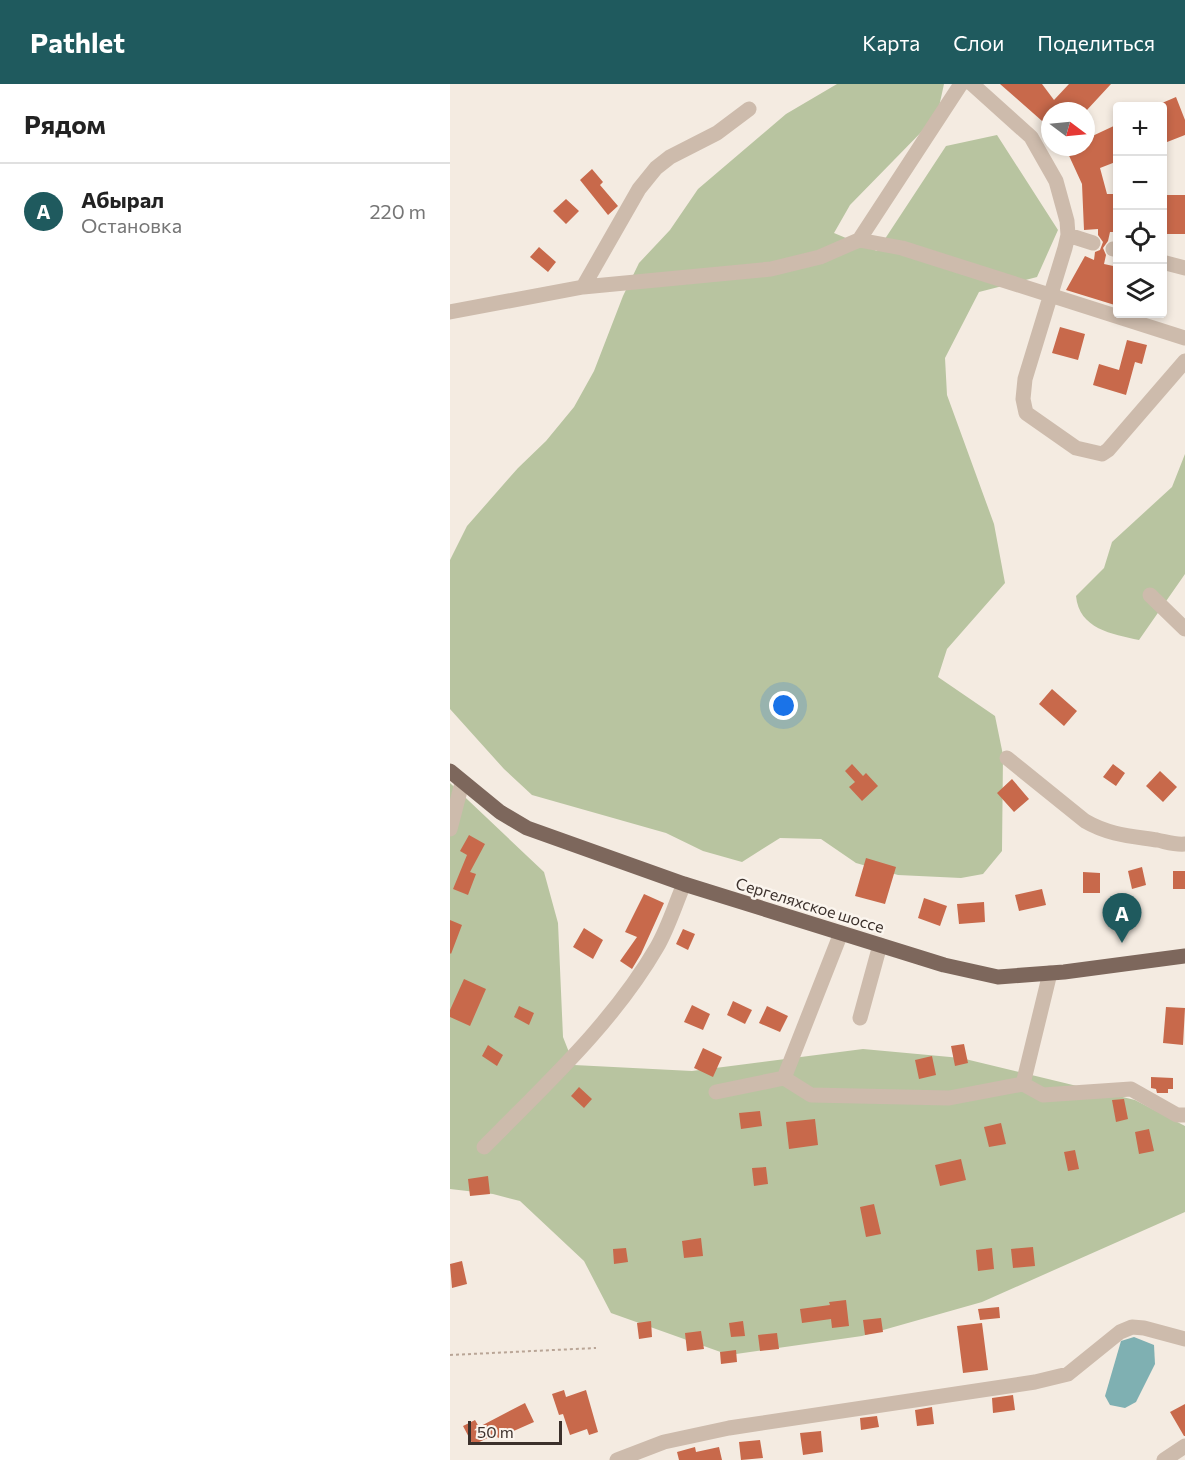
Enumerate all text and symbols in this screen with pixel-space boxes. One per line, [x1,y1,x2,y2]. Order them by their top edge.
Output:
text: Pathlet [30,25,125,59]
text: Карта [862,30,920,55]
text: Слои [953,30,1004,55]
text: Поделиться [1037,30,1155,55]
north arrow [1041,102,1095,156]
map controls [1113,102,1167,318]
button: + [1113,102,1167,156]
text: Рядом [24,108,106,139]
button: − [1113,156,1167,210]
text: Абырал [81,186,164,213]
text: A [36,199,51,223]
text: 220 m [370,199,426,223]
button: locate [1113,210,1167,264]
text: Остановка [81,213,182,237]
button: layers [1113,264,1167,318]
your location [769,691,798,720]
street label: Сергеляхское шоссе [734,873,887,936]
pin: A [1102,894,1142,943]
scale bar [468,1418,562,1446]
text: 50 m [477,1422,514,1441]

